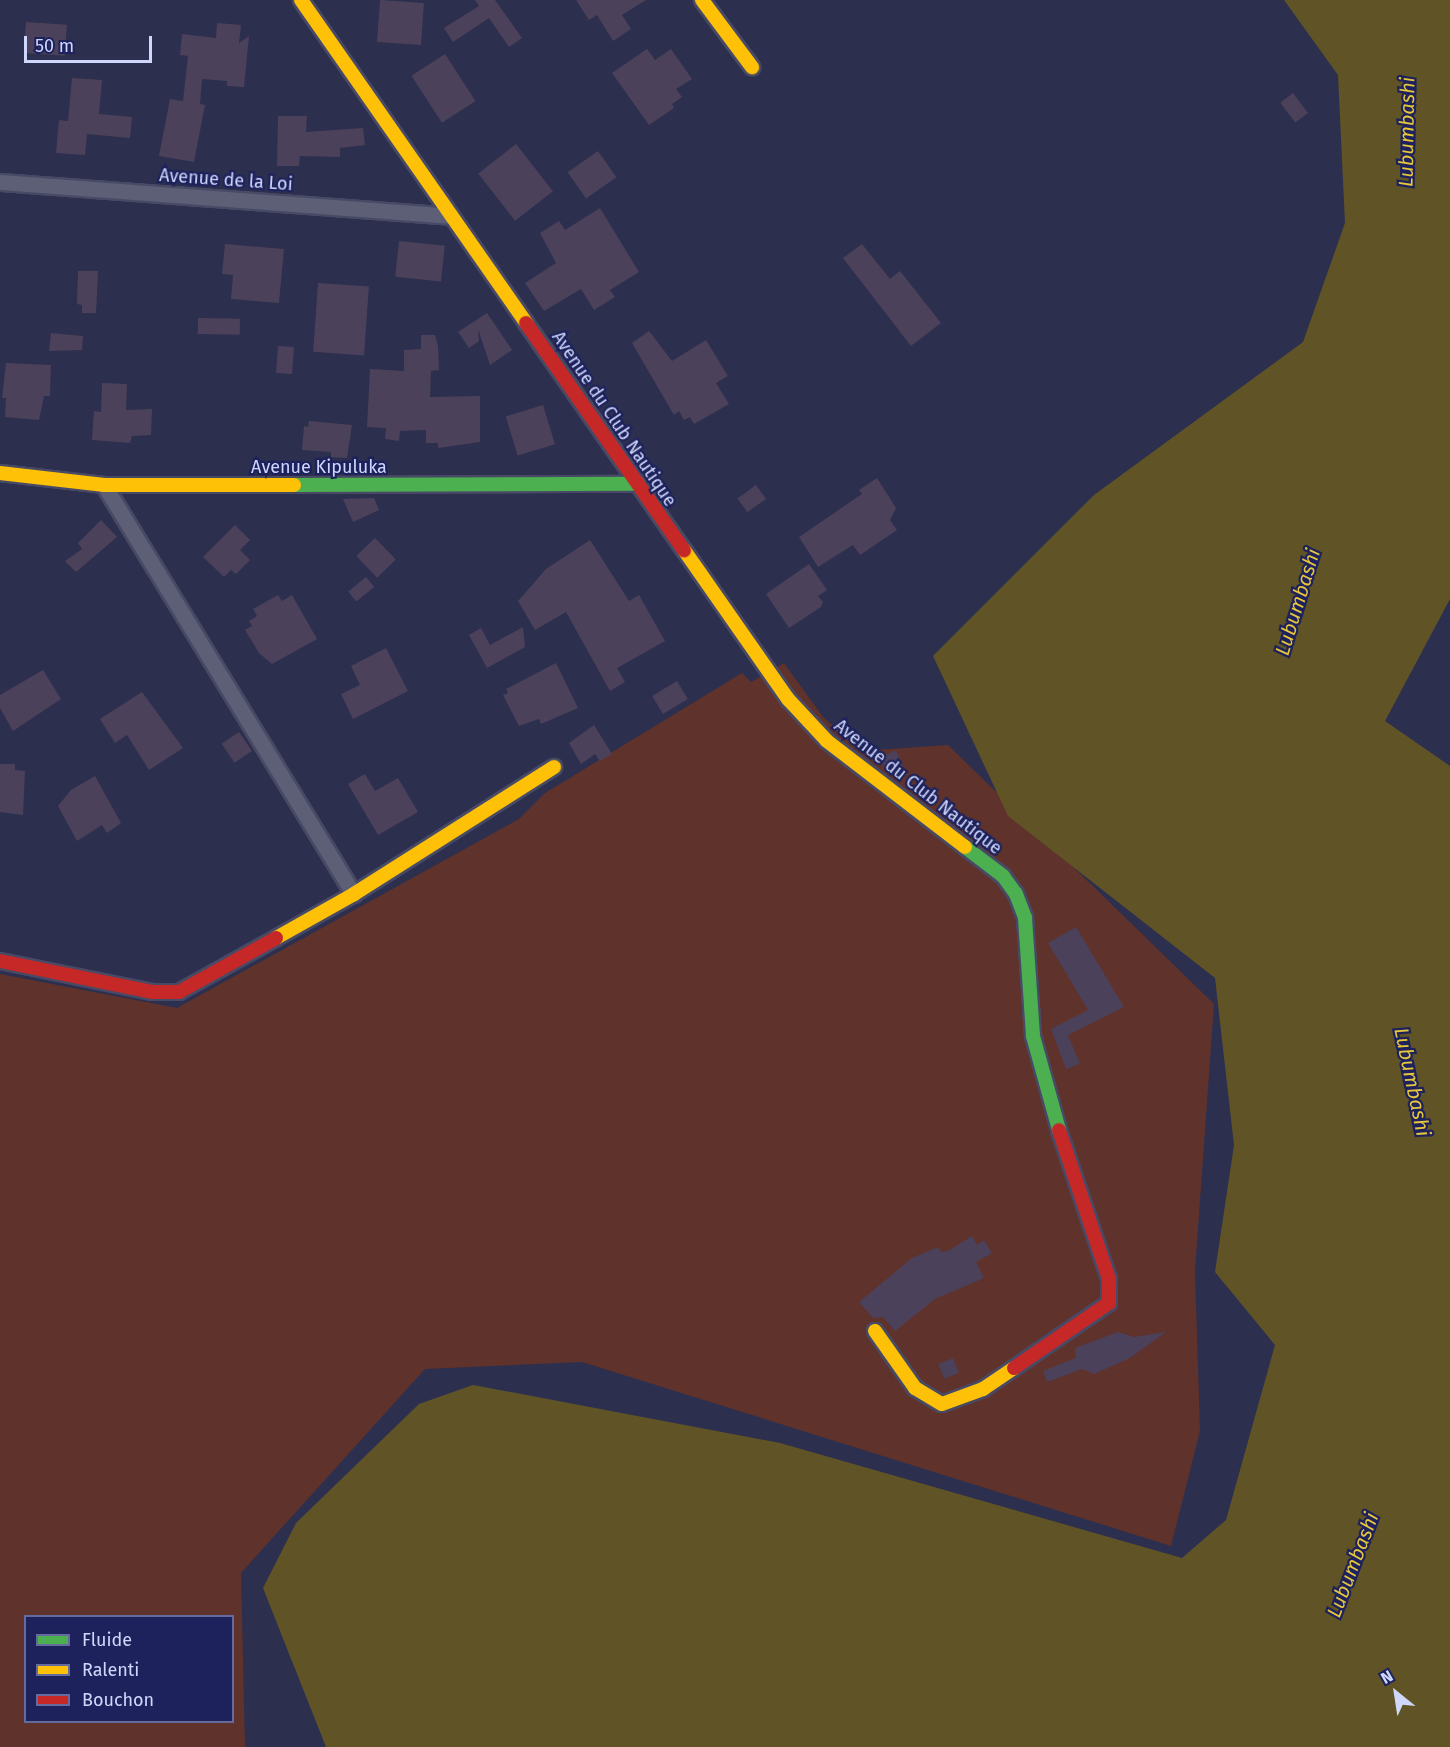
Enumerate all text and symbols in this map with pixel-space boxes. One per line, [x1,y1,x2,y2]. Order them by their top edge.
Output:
scale bar [27,24,154,62]
text: 50 m [35,35,74,57]
water label: Lubumbashi [1394,77,1420,187]
street label: Avenue de la Loi [159,165,293,195]
street label: Avenue du Club Nautique [547,327,681,511]
street label: Avenue Kipuluka [251,456,387,478]
water label: Lubumbashi [1270,546,1326,658]
street label: Avenue du Club Nautique [830,715,1006,859]
water label: Lubumbashi [1389,1025,1435,1139]
water label: Lubumbashi [1322,1509,1384,1621]
legend [24,1615,234,1723]
text: Fluide [82,1629,132,1651]
text: Ralenti [82,1659,139,1681]
north arrow [1366,1663,1426,1723]
text: N [1377,1666,1396,1688]
text: Bouchon [82,1689,154,1711]

